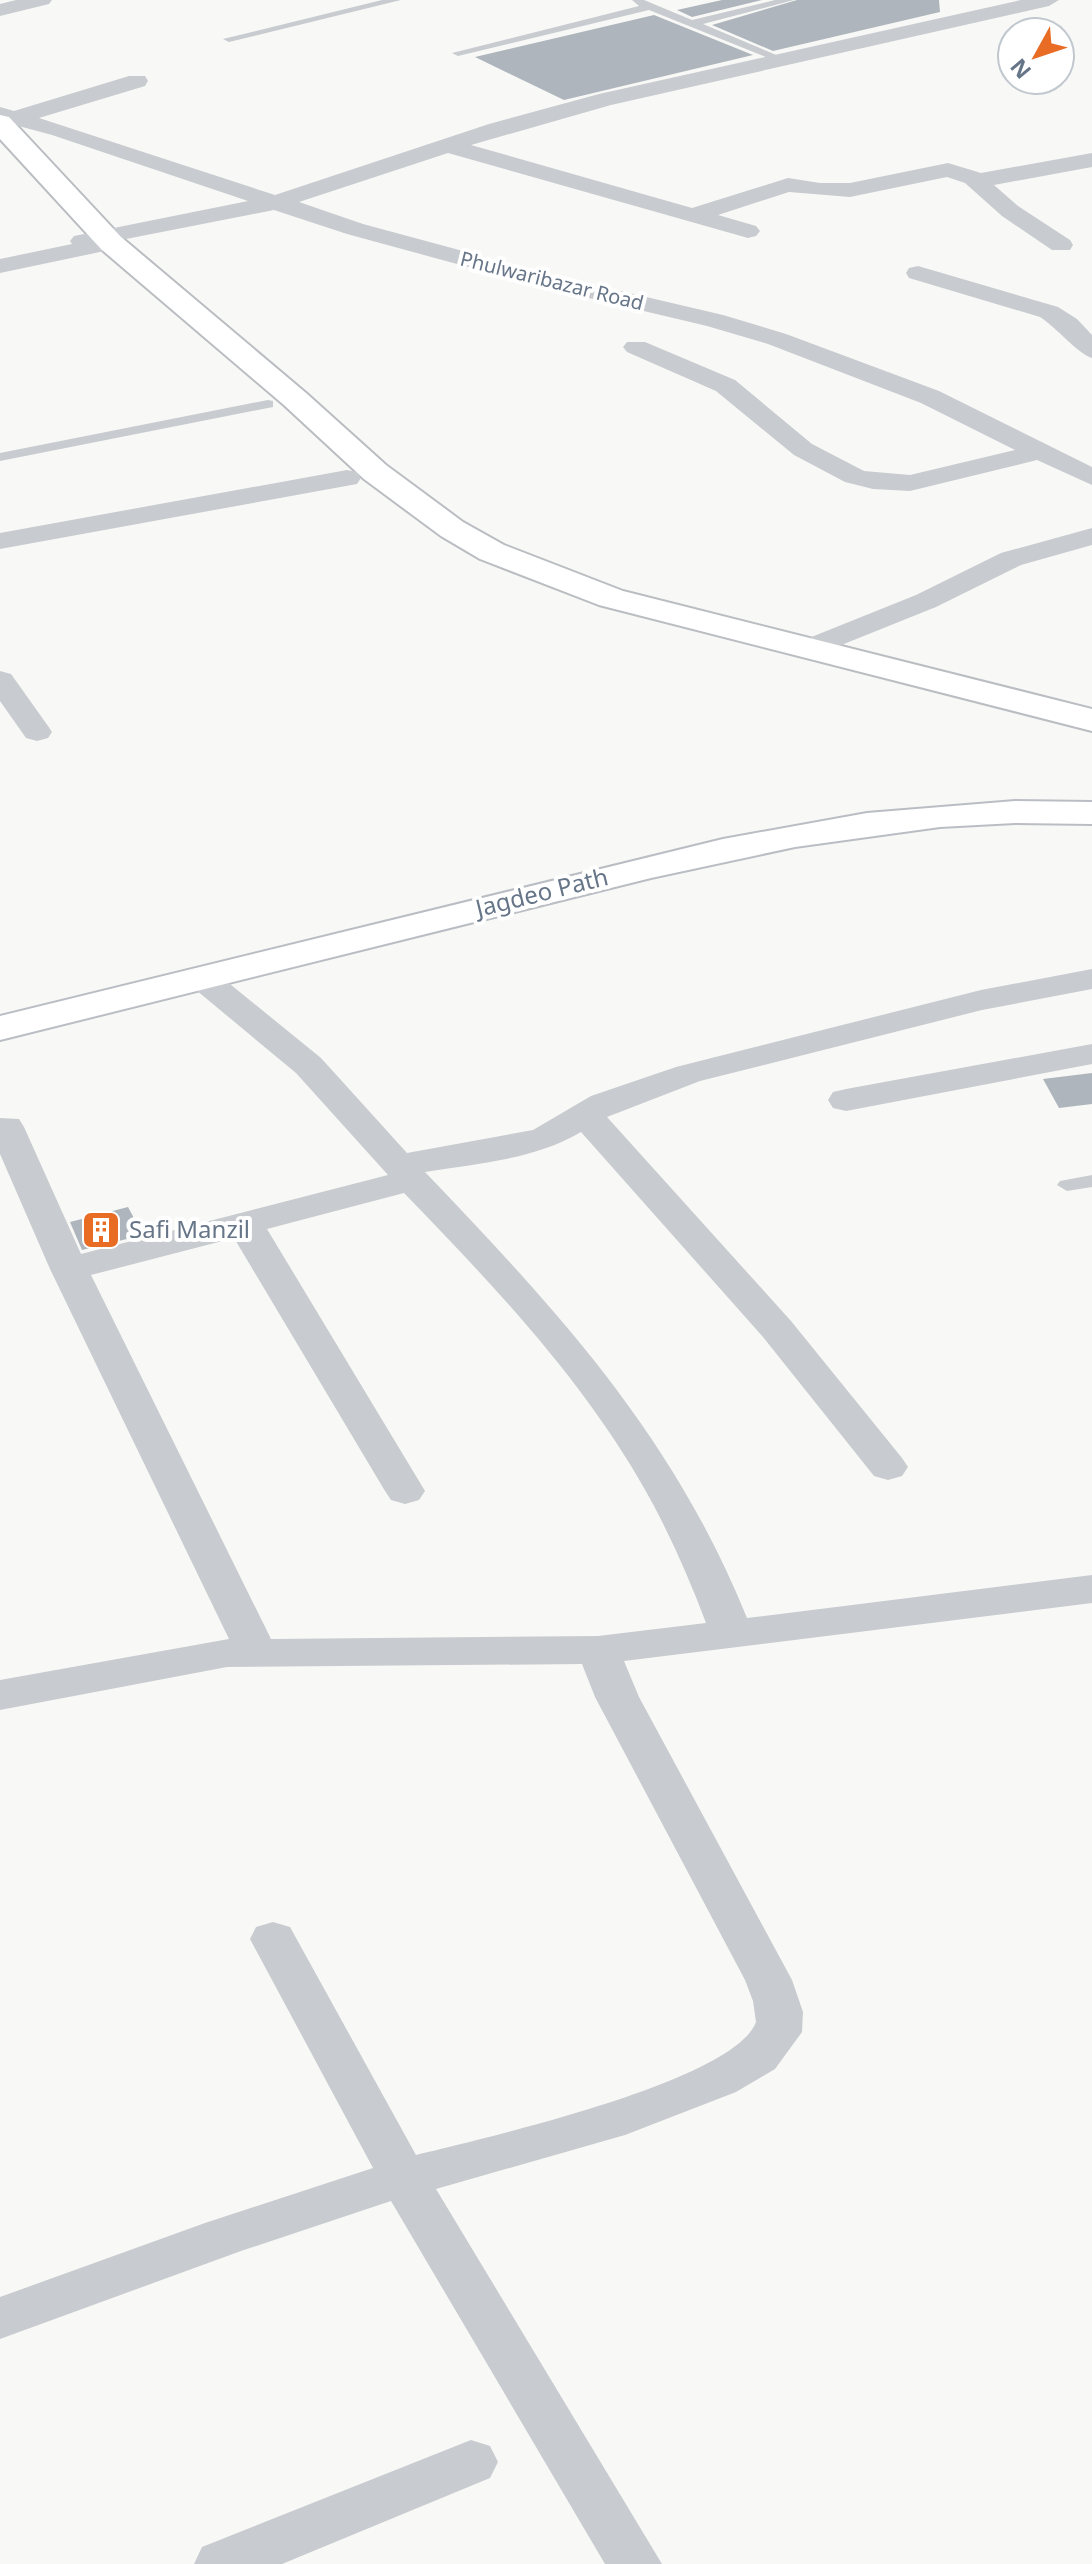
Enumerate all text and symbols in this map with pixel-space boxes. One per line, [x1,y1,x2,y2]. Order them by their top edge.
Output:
north arrow [996,16,1076,96]
text: N [1003,53,1037,86]
street label: Phulwaribazar Road [458,245,647,316]
street label: Jagdeo Path [470,859,611,924]
building icon: Safi Manzil [80,1209,122,1251]
place label: Safi Manzil [129,1212,250,1245]

